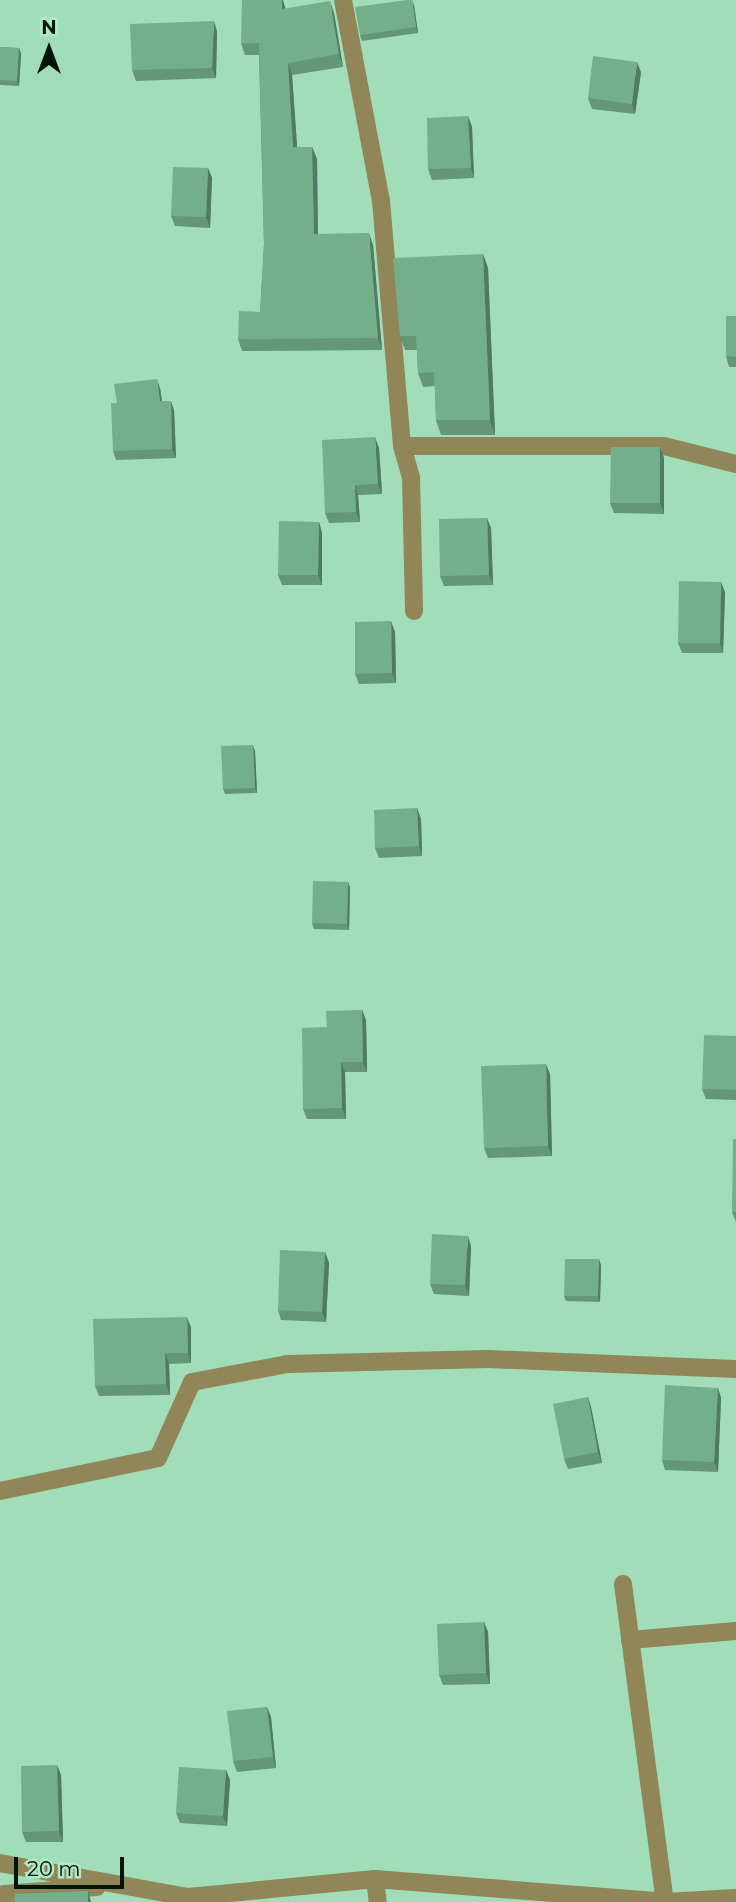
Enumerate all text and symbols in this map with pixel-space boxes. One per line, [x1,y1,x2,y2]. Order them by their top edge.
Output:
north arrow [14,14,84,84]
text: N [41,16,57,39]
scale bar [18,1842,128,1886]
text: 20 m [27,1856,81,1881]

